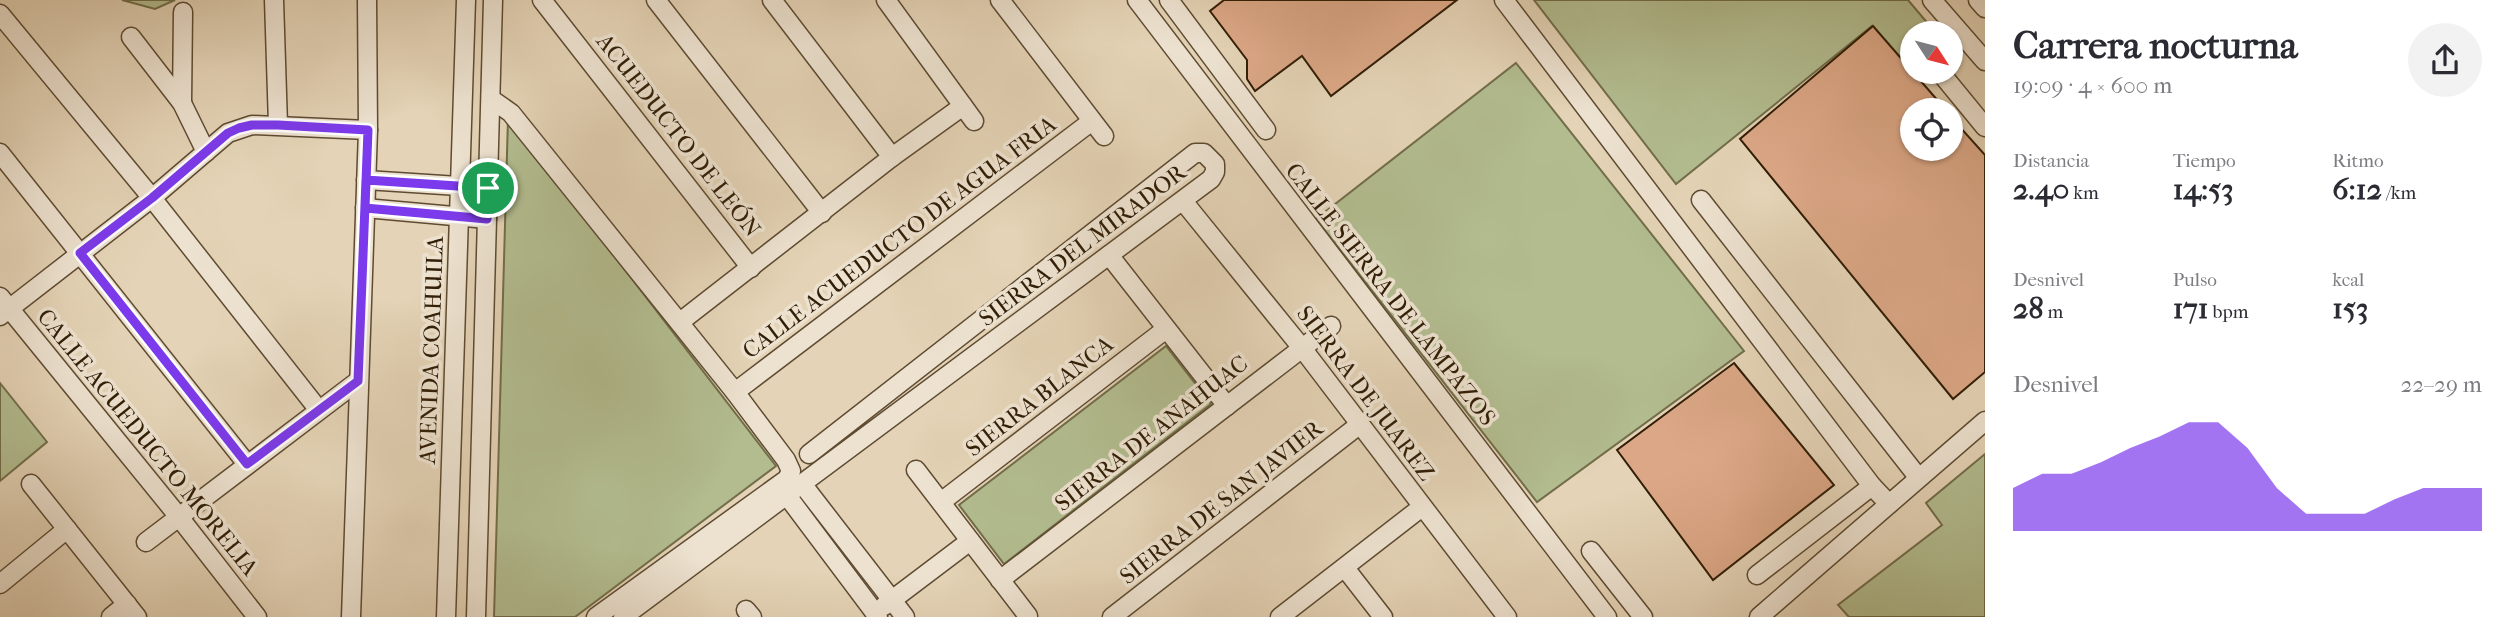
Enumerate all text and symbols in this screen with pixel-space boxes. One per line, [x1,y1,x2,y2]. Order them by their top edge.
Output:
north arrow [1900,21,1964,84]
map controls [1900,21,1963,161]
text: Carrera nocturna [2013,23,2298,68]
button: share [2408,23,2482,97]
street label: ACUEDUCTO DE LEÓN [590,27,767,242]
text: 19:09 · 4 × 600 m [2013,72,2172,99]
button: locate [1900,98,1963,161]
street label: CALLE ACUEDUCTO DE AGUA FRIA [737,110,1062,364]
text: Distancia [2013,150,2089,172]
text: Tiempo [2173,150,2236,172]
text: Ritmo [2332,150,2384,172]
pin [458,158,518,218]
street label: SIERRA DEL MIRADOR [974,158,1192,332]
street label: CALLE SIERRA DE LAMPAZOS [1280,158,1501,431]
icon: arrive [469,169,507,207]
text: 2.40 [2013,172,2069,207]
text: 14:53 [2173,172,2234,207]
text: 6:12 [2332,172,2382,207]
text: km [2069,182,2099,204]
text: /km [2382,182,2416,204]
street label: AVENIDA COAHUILA [414,234,449,466]
text: Desnivel [2013,269,2084,291]
text: Pulso [2173,269,2217,291]
text: kcal [2332,269,2364,291]
text: 28 [2013,291,2044,326]
text: 171 [2173,291,2209,326]
text: 153 [2332,291,2368,326]
street label: SIERRA DE JUAREZ [1291,301,1440,486]
text: m [2044,301,2063,323]
text: bpm [2209,301,2249,323]
street label: CALLE ACUEDUCTO MORELIA [32,304,264,582]
street label: SIERRA BLANCA [960,330,1119,462]
street label: SIERRA DE ANAHUAC [1050,350,1253,517]
text: Desnivel [2013,371,2099,398]
text: 22–29 m [2400,371,2482,398]
street label: SIERRA DE SAN JAVIER [1114,414,1329,590]

